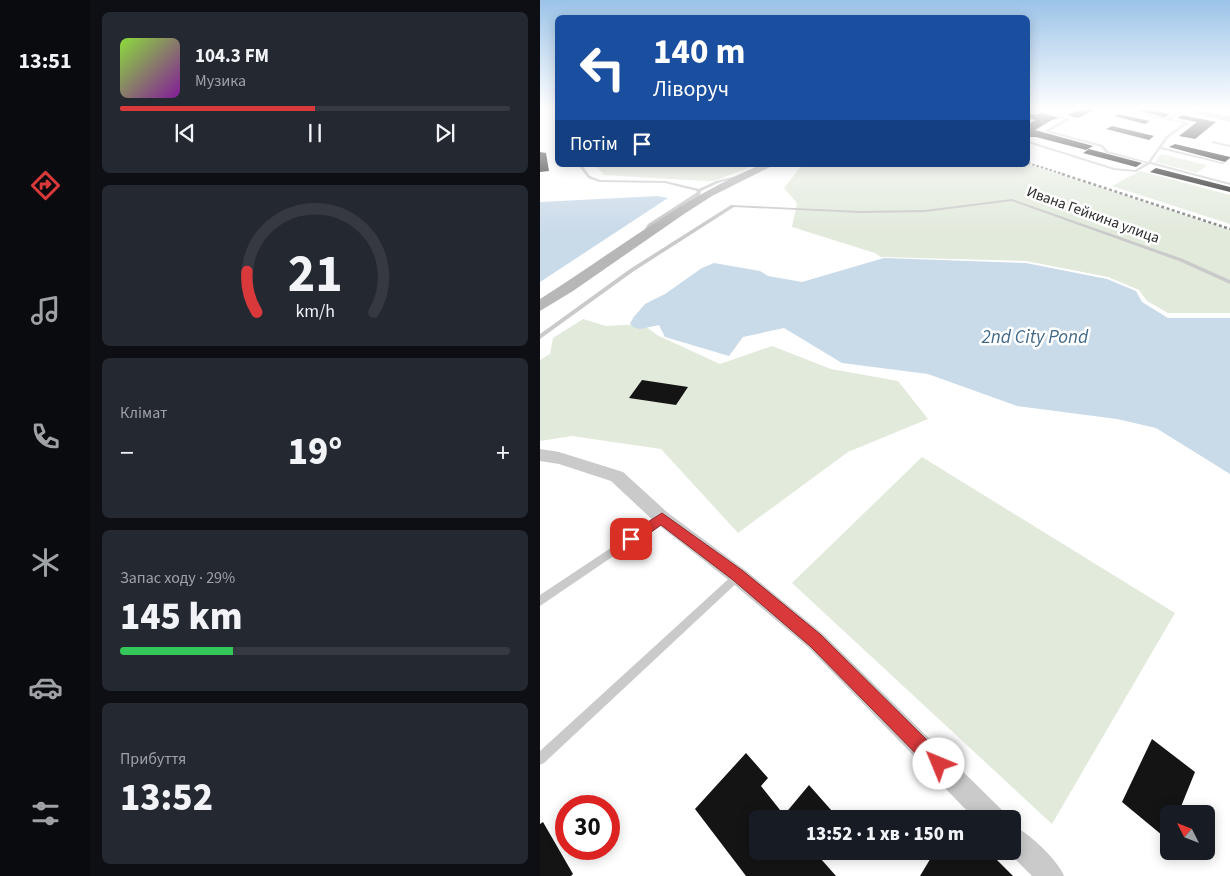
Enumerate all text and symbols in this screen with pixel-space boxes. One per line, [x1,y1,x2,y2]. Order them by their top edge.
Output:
text: 140 m [653,27,745,77]
icon: left [570,35,635,100]
text: 104.3 FM [195,43,269,70]
text: 13:51 [18,45,72,77]
text: Музика [195,70,246,92]
text: Ліворуч [653,73,729,105]
icon: previous [171,119,199,147]
icon: pause [301,119,329,147]
icon: next [431,119,459,147]
icon: arrive [628,130,656,158]
text: Потім [570,131,618,158]
icon: directions [28,168,63,203]
street label: Ивана Гейкина улица [1024,181,1162,249]
text: 21 [288,238,342,312]
icon: music [28,293,63,328]
text: km/h [295,299,335,324]
water label: 2nd City Pond [981,324,1089,351]
text: Клімат [120,402,167,424]
icon: phone [28,419,63,454]
text: 19° [288,425,342,479]
text: − [120,433,134,473]
text: + [496,433,510,473]
pin [610,518,652,560]
icon: arrive [617,525,645,553]
icon: climate [28,545,63,580]
text: Запас ходу · 29% [120,567,235,589]
text: 145 km [120,590,242,644]
icon: car [28,670,63,705]
position arrow [912,737,964,789]
text: Прибуття [120,748,186,770]
text: 13:52 [120,771,213,825]
speed limit sign: 30 [555,795,620,860]
icon: filters [28,796,63,831]
north arrow [1160,805,1215,860]
map controls [1160,805,1215,860]
text: 13:52 · 1 хв · 150 m [806,821,964,848]

